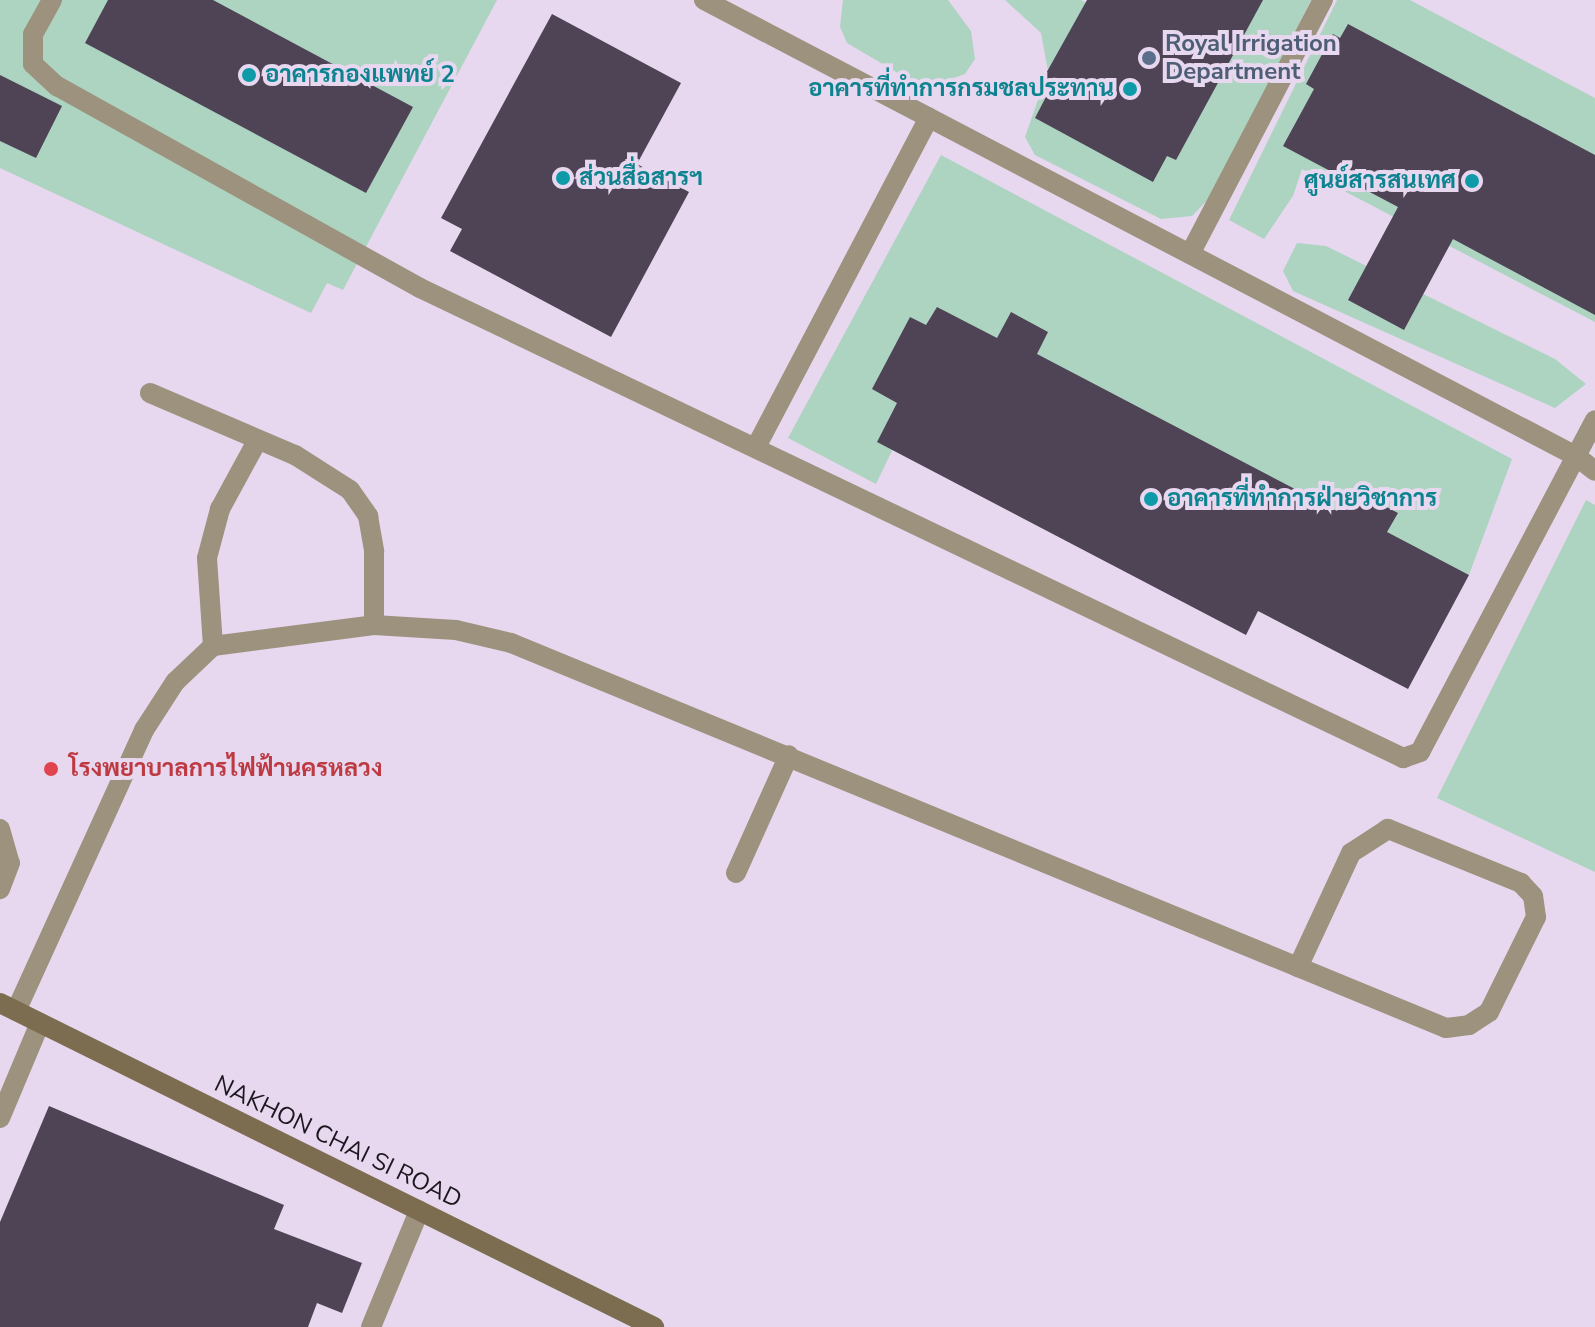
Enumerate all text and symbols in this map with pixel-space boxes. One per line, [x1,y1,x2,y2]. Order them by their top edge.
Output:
place label: Royal Irrigation Department [1165,30,1337,86]
marker: Royal Irrigation Department [1140,49,1158,67]
place label: อาคารกองแพทย์ 2 [265,61,455,89]
marker: อาคารกองแพทย์ 2 [240,66,258,84]
place label: อาคารที่ทำการกรมชลประทาน [808,75,1114,103]
marker: อาคารที่ทำการกรมชลประทาน [1121,80,1139,98]
place label: ส่วนสื่อสารฯ [579,164,703,192]
place label: ศูนย์สารสนเทศ [1304,167,1456,195]
marker: ส่วนสื่อสารฯ [554,169,572,187]
marker: ศูนย์สารสนเทศ [1463,172,1481,190]
place label: อาคารที่ทำการฝ่ายวิชาการ [1167,485,1437,513]
marker: อาคารที่ทำการฝ่ายวิชาการ [1142,490,1160,508]
place label: โรงพยาบาลการไฟฟ้านครหลวง [69,755,382,783]
marker: โรงพยาบาลการไฟฟ้านครหลวง [40,758,62,780]
street label: NAKHON CHAI SI ROAD [210,1070,466,1214]

